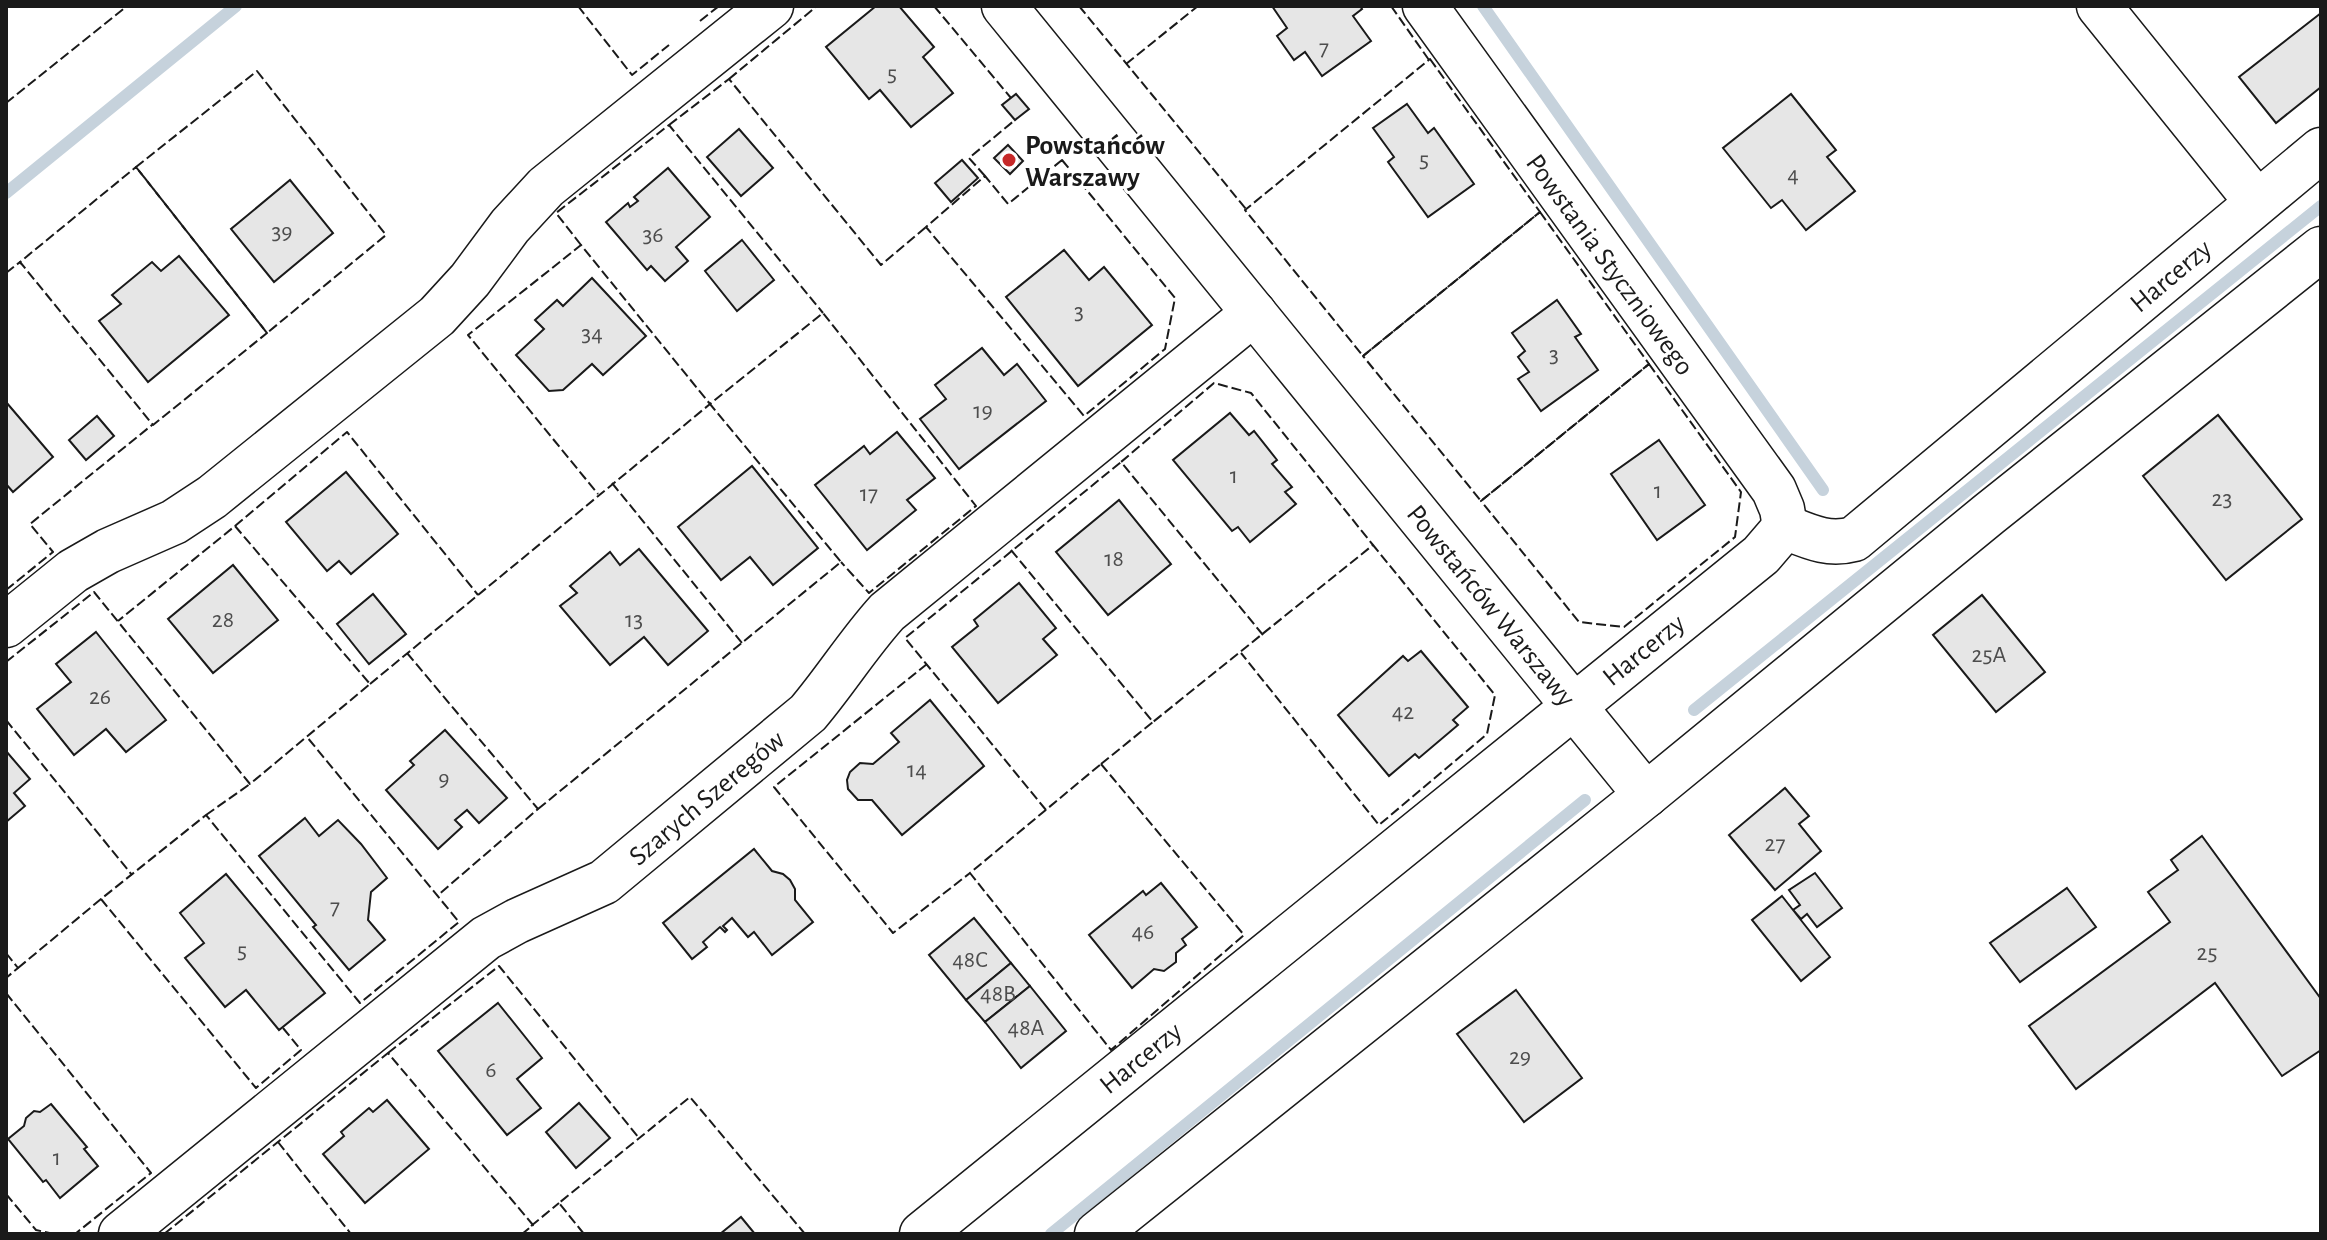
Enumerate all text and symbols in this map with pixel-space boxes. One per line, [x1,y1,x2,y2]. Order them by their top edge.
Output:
house number: 7 [1319,36,1329,60]
house number: 5 [887,62,897,86]
place label: Powstańców Warszawy [1025,132,1165,192]
house number: 5 [1419,148,1429,172]
street label: Powstania Styczniowego [1520,150,1699,381]
marker: Powstańców Warszawy [1000,151,1018,169]
house number: 4 [1787,163,1799,187]
house number: 39 [271,220,293,244]
house number: 36 [642,223,664,247]
street label: Harcerzy [2125,235,2217,318]
house number: 3 [1074,300,1084,324]
house number: 34 [581,322,603,346]
house number: 3 [1549,343,1559,367]
house number: 19 [973,399,993,423]
house number: 1 [1230,464,1238,488]
house number: 1 [1654,479,1662,503]
house number: 17 [860,482,878,506]
house number: 23 [2212,487,2232,511]
street label: Powstańców Warszawy [1401,500,1580,712]
house number: 18 [1104,547,1124,571]
house number: 28 [212,608,234,632]
house number: 13 [625,608,643,632]
street label: Harcerzy [1598,609,1691,692]
house number: 25A [1972,643,2007,667]
house number: 26 [89,685,111,709]
house number: 42 [1392,700,1414,724]
street label: Szarych Szeregów [624,726,790,871]
house number: 14 [907,758,927,782]
house number: 9 [438,767,450,791]
house number: 27 [1765,832,1785,856]
house number: 7 [330,895,340,919]
house number: 46 [1132,920,1154,944]
house number: 5 [237,939,247,963]
house number: 25 [2197,941,2217,965]
house number: 48C [952,948,988,972]
house number: 48B [980,982,1016,1006]
house number: 48A [1008,1016,1045,1040]
street label: Harcerzy [1095,1017,1188,1100]
house number: 29 [1509,1045,1531,1069]
house number: 6 [485,1058,497,1082]
house number: 1 [53,1146,61,1170]

